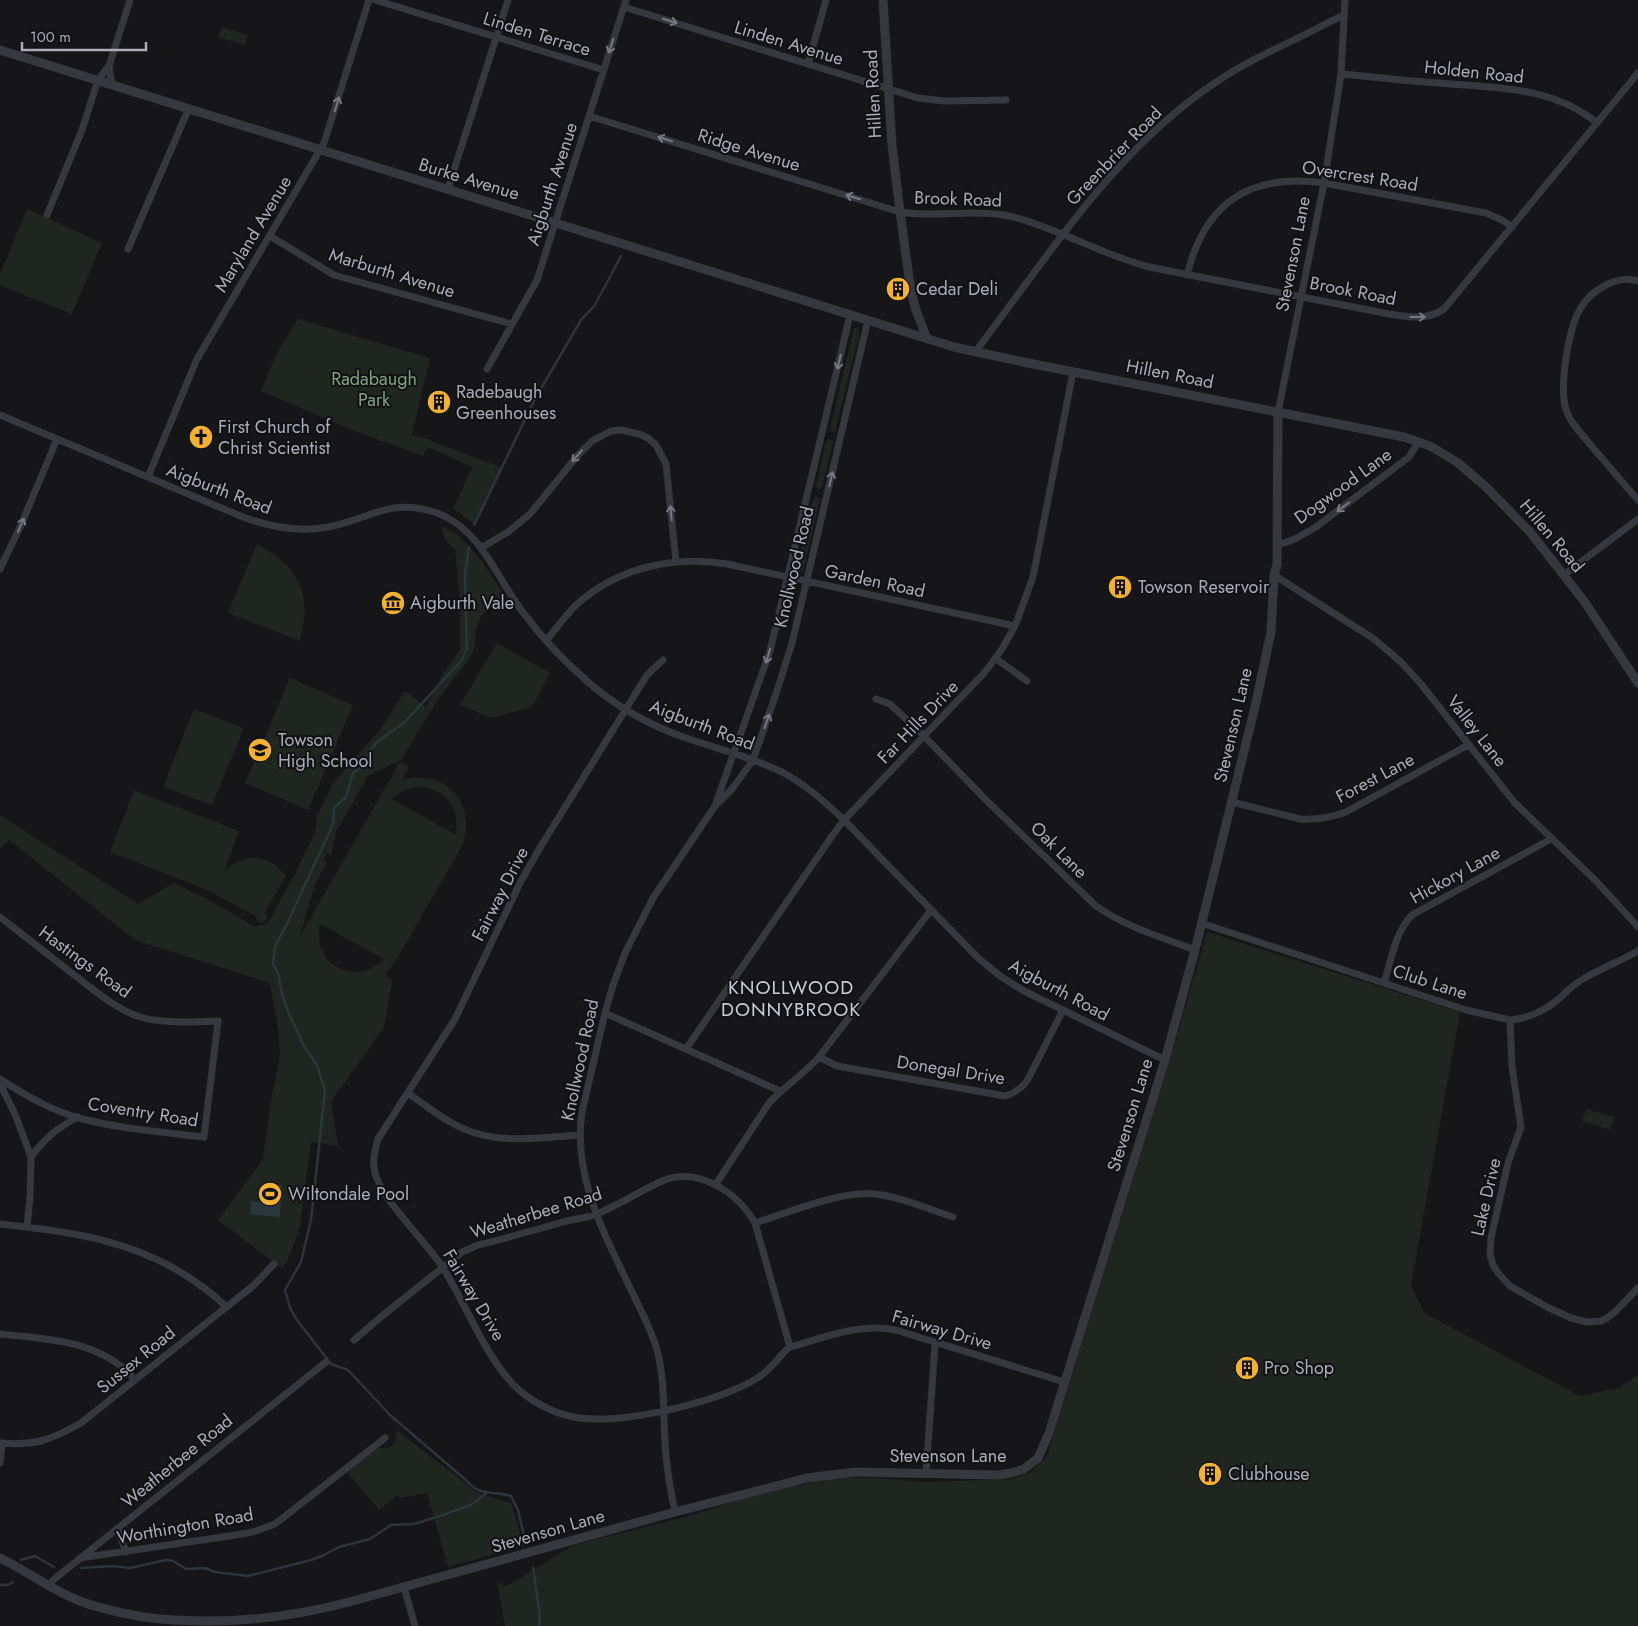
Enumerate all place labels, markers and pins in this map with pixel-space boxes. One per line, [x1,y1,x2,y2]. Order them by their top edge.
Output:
building icon: Cedar Deli [885,276,911,302]
place label: Cedar Deli [916,276,998,302]
place label: Radebaugh Greenhouses [456,379,556,426]
building icon: Radebaugh Greenhouses [426,389,452,415]
place label: First Church of Christ Scientist [218,414,331,461]
church icon: First Church of Christ Scientist [188,424,214,450]
building icon: Towson Reservoir [1107,574,1133,600]
place label: Towson Reservoir [1138,574,1270,600]
museum icon: Aigburth Vale [380,590,406,616]
place label: Aigburth Vale [410,590,514,616]
place label: Towson High School [278,727,372,774]
school or university icon: Towson High School [247,737,273,763]
sports icon: Wiltondale Pool [257,1181,283,1207]
place label: Wiltondale Pool [288,1181,409,1207]
building icon: Pro Shop [1234,1355,1260,1381]
place label: Pro Shop [1264,1355,1334,1381]
building icon: Clubhouse [1197,1461,1223,1487]
place label: Clubhouse [1228,1461,1309,1487]

